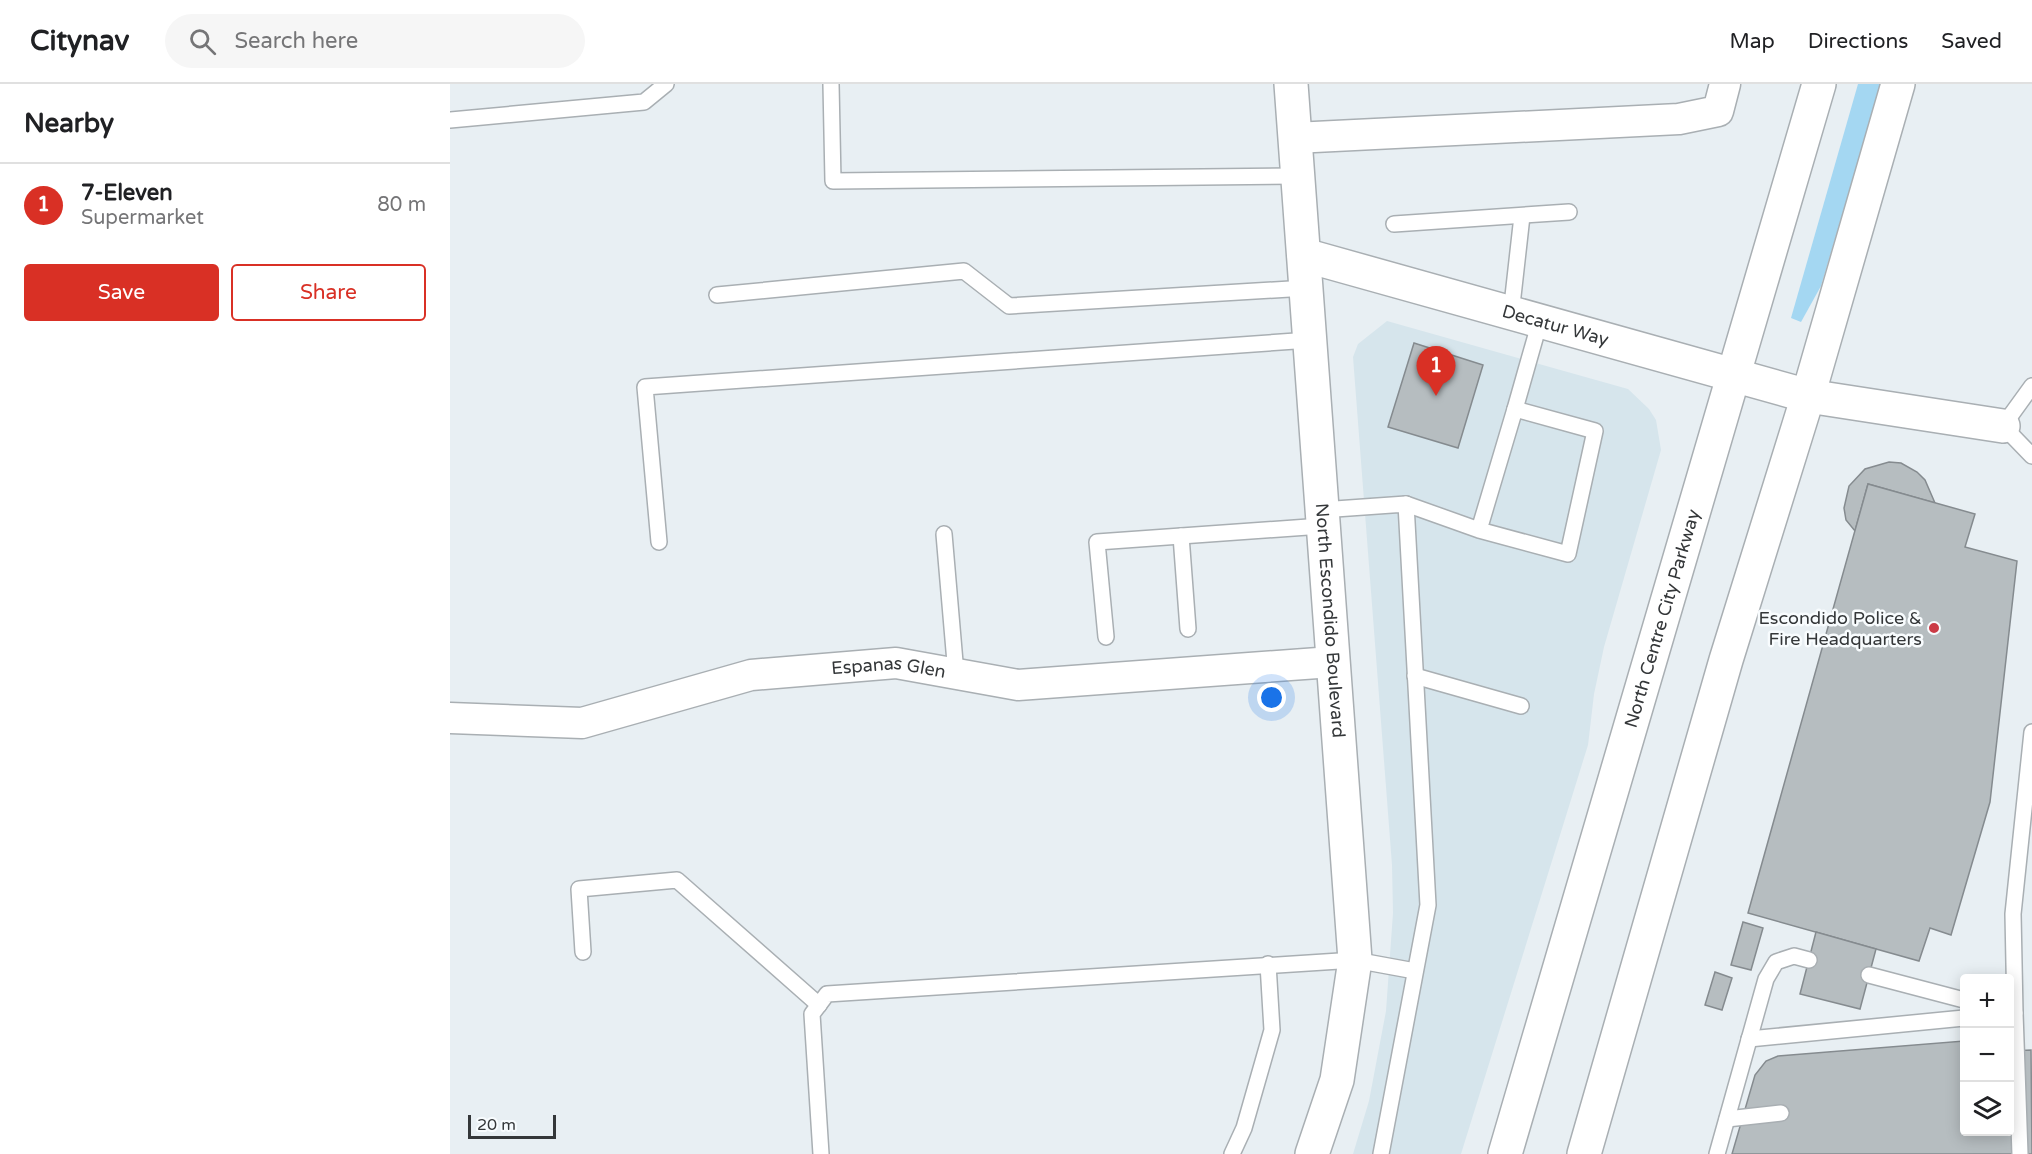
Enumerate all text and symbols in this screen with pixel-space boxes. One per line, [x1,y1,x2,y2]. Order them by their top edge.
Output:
search box [165,14,585,68]
text: Citynav [30,24,129,58]
icon: search [186,25,219,58]
text: Search here [234,28,358,54]
text: Map [1729,29,1775,54]
text: Directions [1808,29,1908,54]
text: Saved [1941,29,2002,54]
text: Nearby [24,108,114,139]
text: 7-Eleven [81,180,173,206]
text: 1 [37,193,50,217]
text: 80 m [377,193,426,217]
text: Supermarket [81,206,204,230]
button: Save [24,264,219,321]
button: Share [231,264,426,321]
street label: Decatur Way [1500,300,1611,351]
pin: 1 [1416,346,1456,396]
street label: North Escondido Boulevard [1311,502,1350,739]
street label: North Centre City Parkway [1620,506,1705,730]
place label: Escondido Police & Fire Headquarters [1758,607,1922,650]
marker: Escondido Police & Fire Headquarters [1927,621,1941,635]
street label: Espanas Glen [830,652,947,683]
your location [1257,683,1286,712]
map controls [1960,974,2014,1136]
button: + [1960,974,2014,1028]
button: − [1960,1028,2014,1082]
button: layers [1960,1082,2014,1136]
scale bar [468,1112,556,1140]
text: 20 m [477,1115,516,1135]

